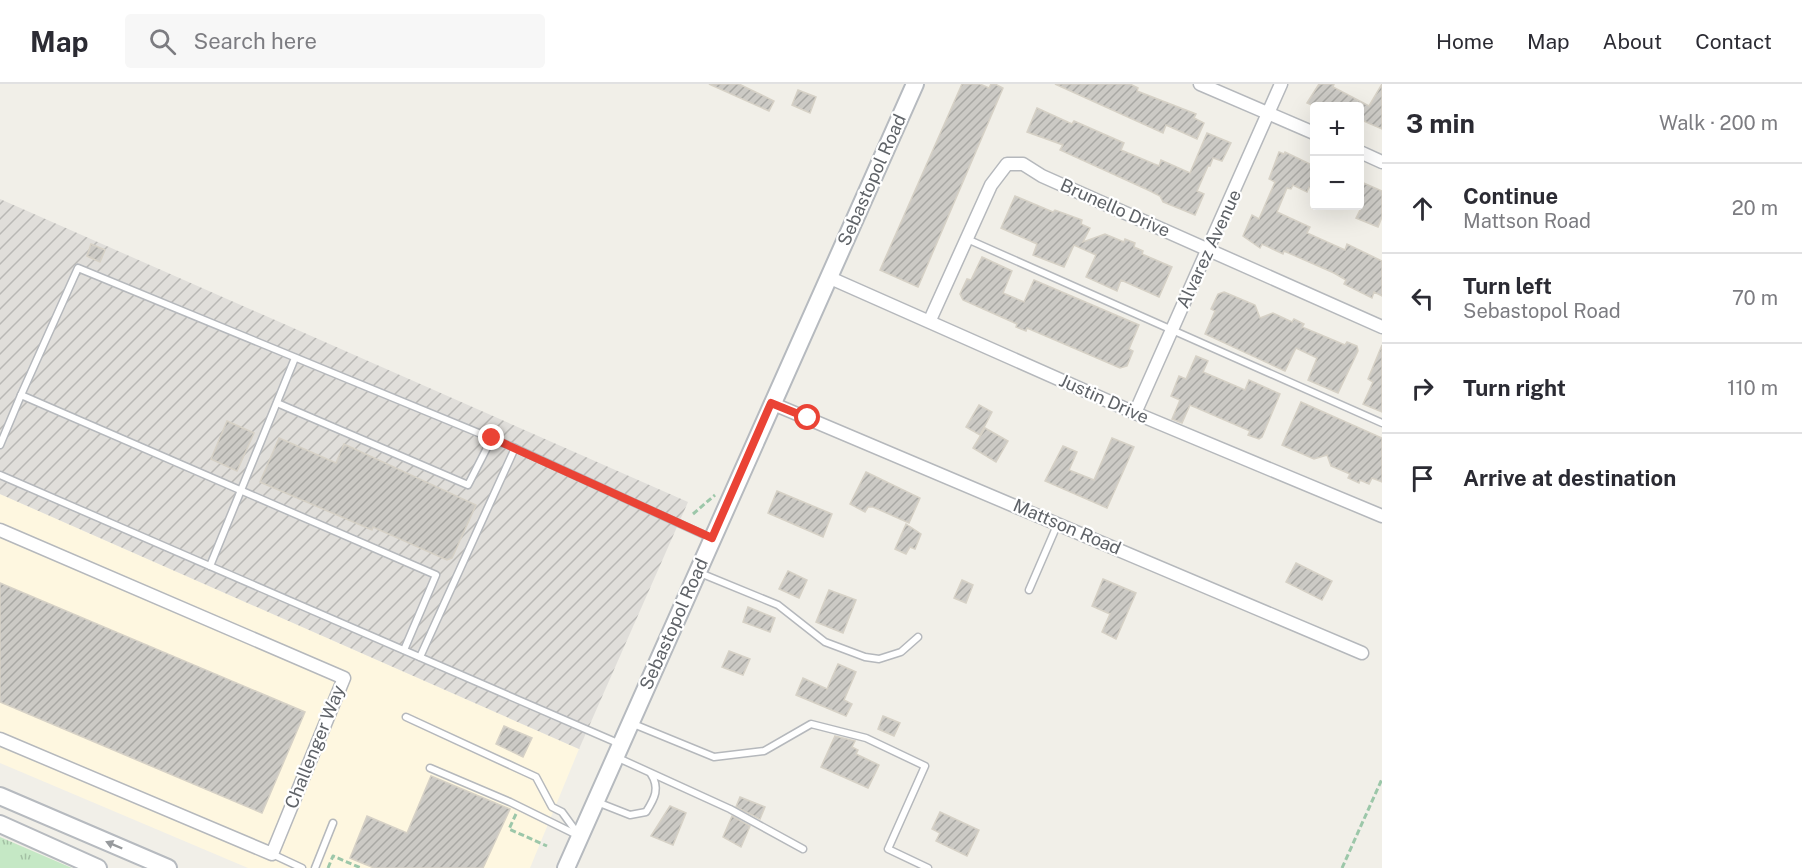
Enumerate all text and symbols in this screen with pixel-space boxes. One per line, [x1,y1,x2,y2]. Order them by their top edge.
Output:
search box [125,14,545,68]
text: Map [30,25,89,58]
icon: search [146,25,179,58]
text: Search here [194,28,317,54]
text: Home [1436,29,1494,54]
text: Map [1527,29,1570,54]
text: About [1603,29,1662,54]
text: Contact [1695,29,1772,54]
map controls [1310,102,1364,210]
button: + [1310,102,1364,156]
text: 3 min [1406,108,1475,139]
street label: Sebastopol Road [833,111,910,249]
text: Walk · 200 m [1659,111,1778,135]
button: − [1310,156,1364,210]
street label: Brunello Drive [1057,174,1173,241]
text: Continue [1463,183,1558,209]
street label: Alvarez Avenue [1172,186,1245,311]
icon: ahead [1406,192,1439,225]
text: 20 m [1732,196,1778,220]
text: Mattson Road [1463,209,1591,233]
text: Turn left [1463,273,1552,299]
icon: left [1406,282,1439,315]
text: 70 m [1732,286,1778,310]
text: Sebastopol Road [1463,299,1621,323]
street label: Justin Drive [1056,369,1152,428]
icon: right [1406,372,1439,405]
text: Turn right [1463,375,1566,401]
text: 110 m [1727,376,1778,400]
route start [794,404,820,430]
route end [478,424,504,450]
icon: arrive [1406,462,1439,495]
text: Arrive at destination [1463,465,1676,491]
street label: Mattson Road [1010,494,1124,559]
street label: Sebastopol Road [635,555,712,693]
street label: Challenger Way [280,682,349,812]
one-way arrow [104,840,122,850]

